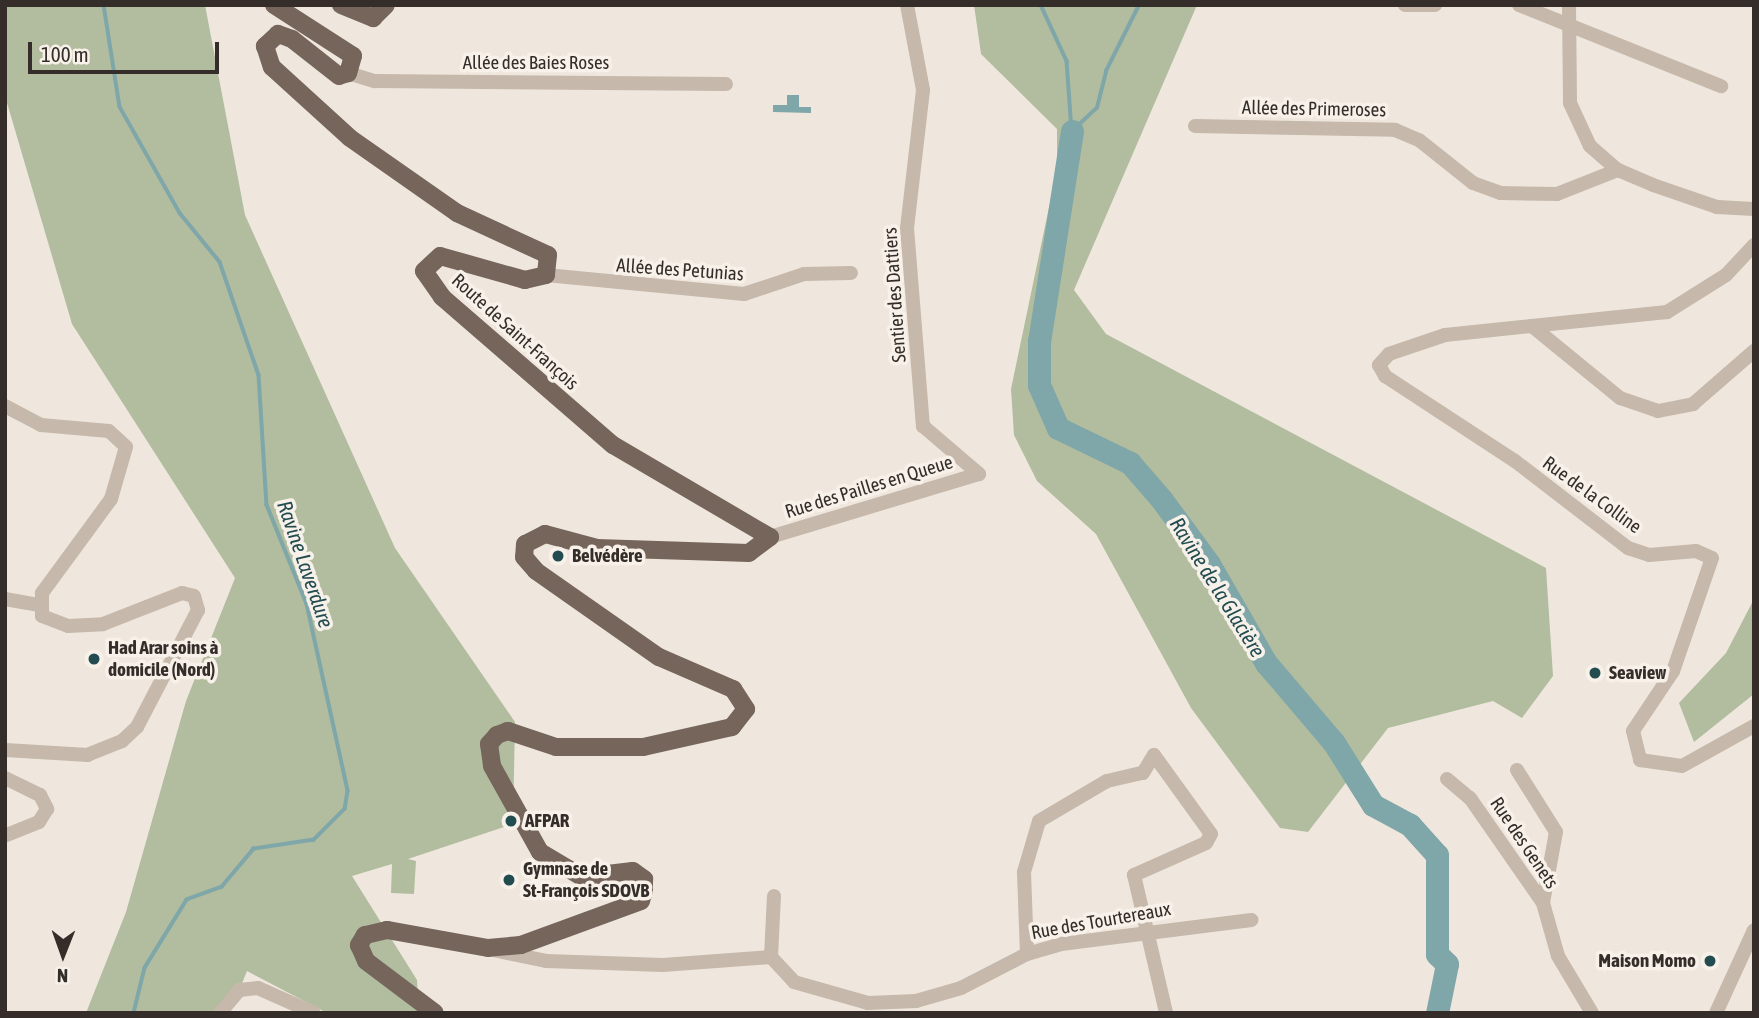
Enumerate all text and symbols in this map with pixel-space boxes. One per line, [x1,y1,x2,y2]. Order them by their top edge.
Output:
scale bar [32,28,222,72]
text: 100 m [41,42,89,66]
street label: Allée des Baies Roses [463,52,609,74]
street label: Allée des Primeroses [1242,96,1386,122]
street label: Sentier des Dattiers [879,227,911,363]
street label: Allée des Petunias [616,254,744,286]
street label: Route de Saint-François [447,269,583,395]
street label: Rue des Pailles en Queue [782,451,956,523]
street label: Rue de la Colline [1538,452,1646,538]
water label: Ravine Laverdure [272,497,340,631]
water label: Ravine de la Glacière [1165,512,1271,662]
place label: Belvédère [572,545,643,567]
marker: Belvédère [550,548,566,564]
place label: Had Arar soins à domicile (Nord) [108,637,218,681]
marker: Had Arar soins à domicile (Nord) [86,651,102,667]
place label: Seaview [1609,662,1666,684]
marker: Seaview [1587,665,1603,681]
street label: Rue des Genets [1485,793,1563,893]
place label: AFPAR [525,810,569,832]
marker: AFPAR [503,813,519,829]
place label: Gymnase de St-François SDOVB [523,858,649,902]
marker: Gymnase de St-François SDOVB [501,872,517,888]
street label: Rue des Tourtereaux [1029,897,1173,945]
north arrow [28,920,98,990]
place label: Maison Momo [1598,950,1696,972]
marker: Maison Momo [1702,953,1718,969]
text: N [57,965,68,987]

